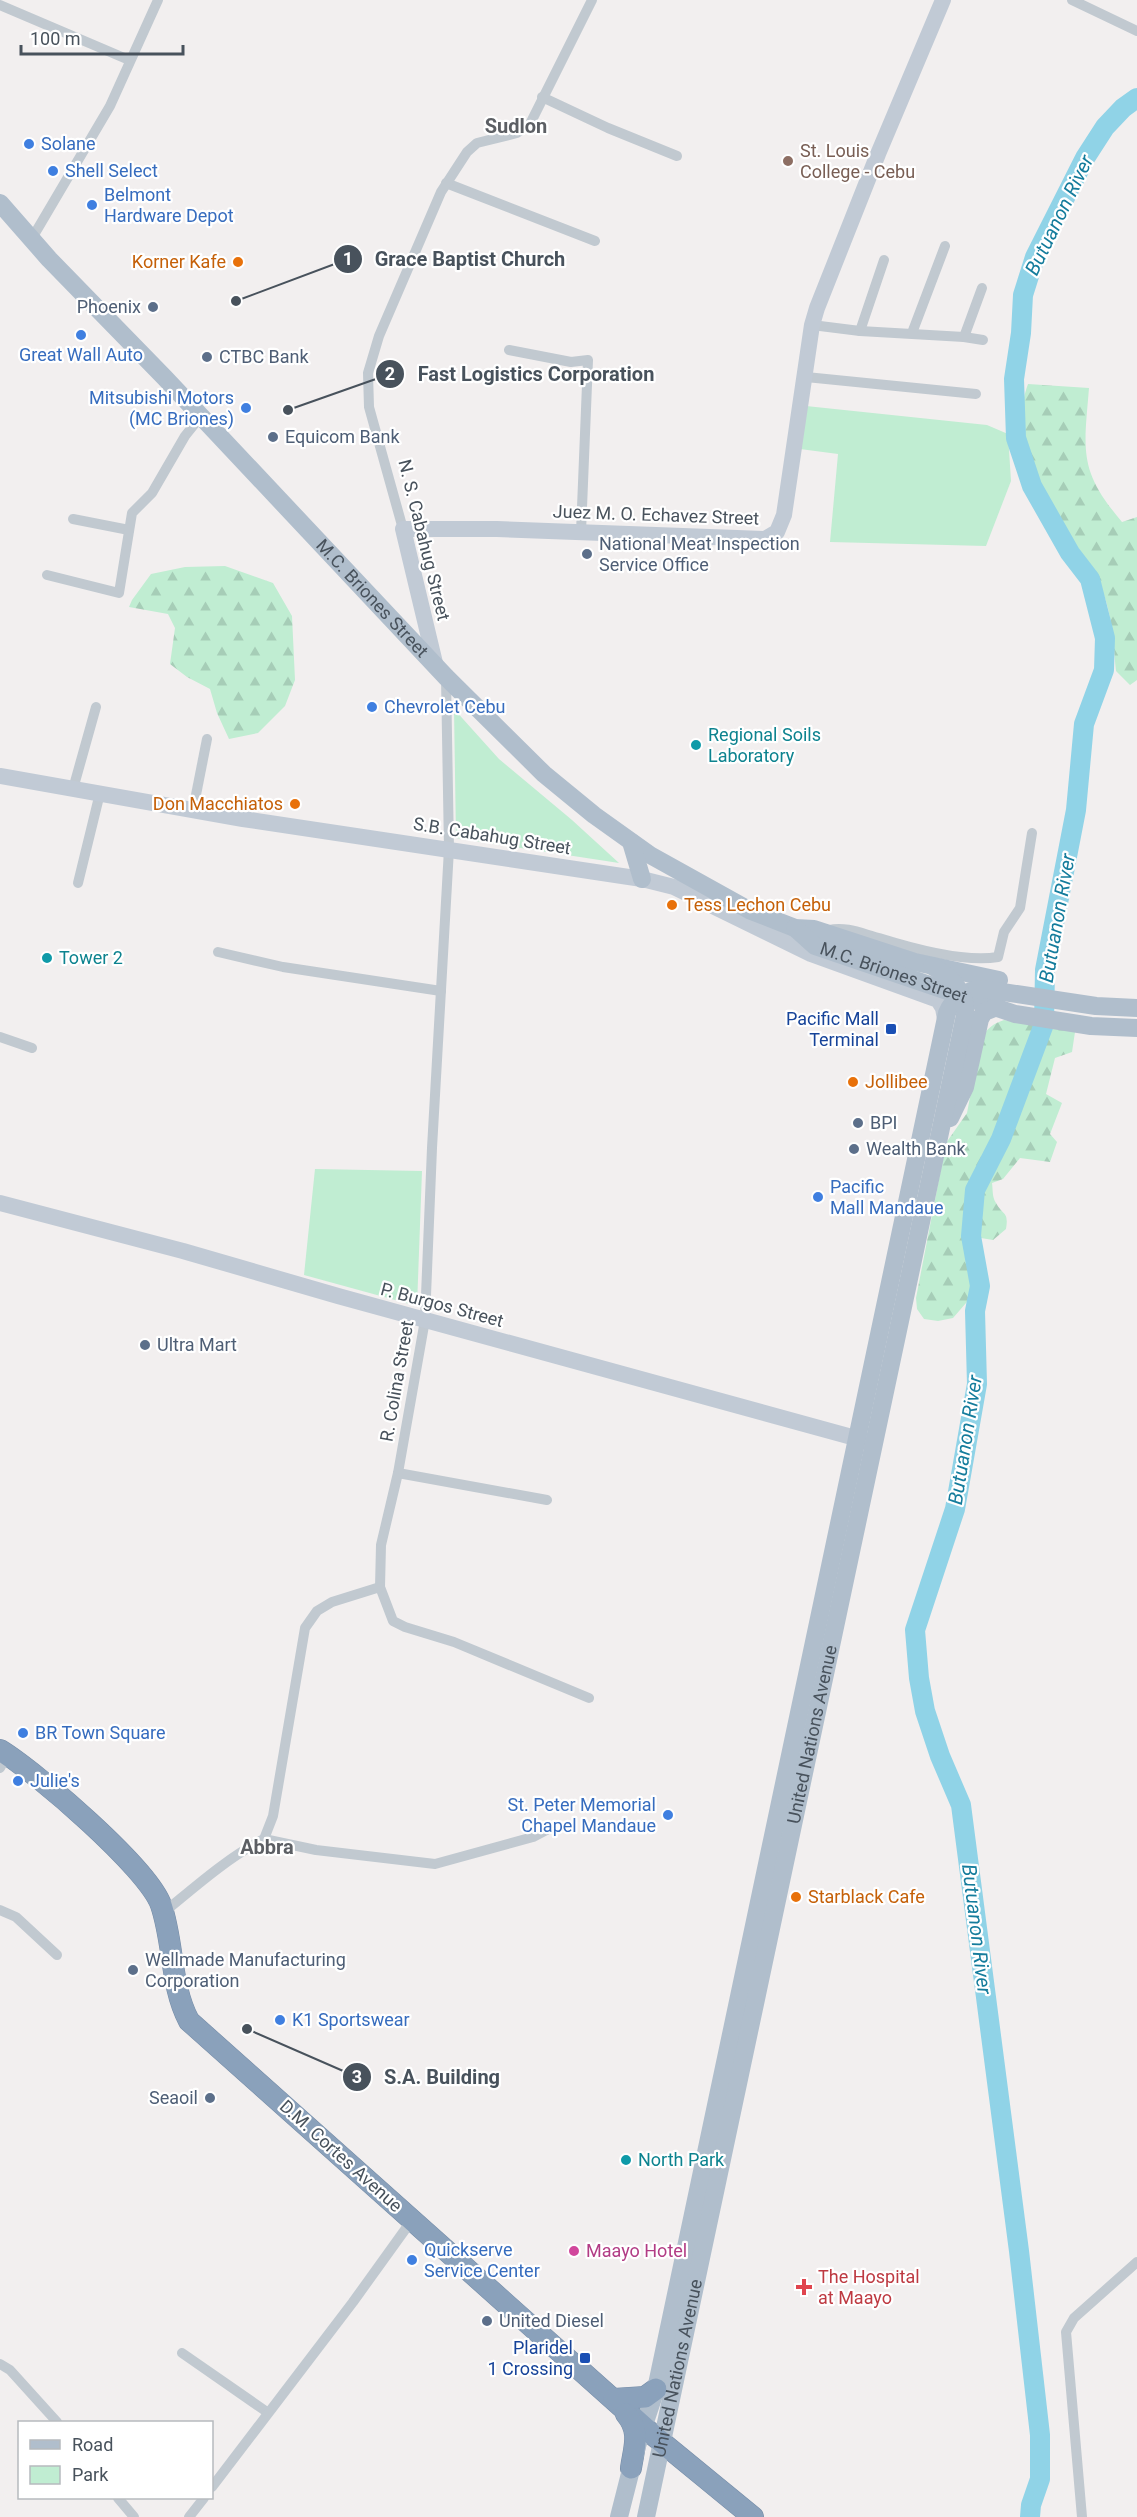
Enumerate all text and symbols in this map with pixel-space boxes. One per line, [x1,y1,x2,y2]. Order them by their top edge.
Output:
scale bar [21,18,183,56]
text: 100 m [30,28,81,49]
district label: Sudlon [485,114,547,138]
place label: Solane [41,133,96,154]
marker: Solane [22,137,36,151]
place label: St. Louis College - Cebu [800,140,915,182]
water label: Butuanon River [1020,150,1099,279]
marker: St. Louis College - Cebu [781,154,795,168]
place label: Shell Select [65,160,158,181]
marker: Shell Select [46,164,60,178]
place label: Belmont Hardware Depot [104,184,234,226]
marker: Belmont Hardware Depot [85,198,99,212]
callout: Grace Baptist Church [333,240,577,278]
text: Grace Baptist Church [375,247,565,271]
text: 1 [343,248,353,269]
place label: Korner Kafe [132,251,226,272]
marker: Korner Kafe [231,255,245,269]
place label: Phoenix [77,296,141,317]
marker: Phoenix [146,300,160,314]
marker: Great Wall Auto [74,328,88,342]
place label: Great Wall Auto [19,344,143,365]
place label: CTBC Bank [219,346,310,367]
marker: CTBC Bank [200,350,214,364]
callout: Fast Logistics Corporation [375,355,666,393]
text: Fast Logistics Corporation [418,362,654,386]
text: 2 [385,363,395,384]
place label: Mitsubishi Motors (MC Briones) [89,387,234,430]
marker: Mitsubishi Motors (MC Briones) [239,401,253,415]
place label: Equicom Bank [285,426,400,447]
marker: Equicom Bank [266,430,280,444]
street label: N. S. Cabahug Street [394,457,455,623]
street label: Juez M. O. Echavez Street [552,500,760,529]
place label: National Meat Inspection Service Office [599,533,800,575]
street label: M.C. Briones Street [312,535,433,661]
marker: National Meat Inspection Service Office [580,547,594,561]
place label: Chevrolet Cebu [384,696,506,717]
marker: Chevrolet Cebu [365,700,379,714]
place label: Regional Soils Laboratory [708,724,821,766]
marker: Regional Soils Laboratory [689,738,703,752]
place label: Don Macchiatos [153,793,283,814]
marker: Don Macchiatos [288,797,302,811]
street label: S.B. Cabahug Street [412,813,572,858]
water label: Butuanon River [1034,850,1080,984]
place label: Tess Lechon Cebu [684,894,831,915]
marker: Tess Lechon Cebu [665,898,679,912]
street label: M.C. Briones Street [817,938,970,1007]
place label: Tower 2 [59,947,123,968]
marker: Tower 2 [40,951,54,965]
place label: Pacific Mall Terminal [786,1008,879,1050]
marker: Pacific Mall Terminal [884,1022,898,1036]
place label: Jollibee [865,1071,928,1092]
marker: Jollibee [846,1075,860,1089]
place label: BPI [870,1112,897,1133]
marker: BPI [851,1116,865,1130]
place label: Wealth Bank [866,1138,967,1159]
marker: Wealth Bank [847,1142,861,1156]
place label: Pacific Mall Mandaue [830,1176,944,1218]
marker: Pacific Mall Mandaue [811,1190,825,1204]
street label: P. Burgos Street [378,1278,506,1331]
street label: R. Colina Street [376,1319,418,1443]
place label: Ultra Mart [157,1334,237,1355]
marker: Ultra Mart [138,1338,152,1352]
water label: Butuanon River [943,1372,987,1506]
street label: United Nations Avenue [783,1643,841,1825]
place label: BR Town Square [35,1722,166,1743]
marker: BR Town Square [16,1726,30,1740]
place label: Julie's [30,1770,80,1791]
marker: Julie's [11,1774,25,1788]
place label: St. Peter Memorial Chapel Mandaue [507,1794,656,1836]
marker: St. Peter Memorial Chapel Mandaue [661,1808,675,1822]
district label: Abbra [240,1835,294,1859]
water label: Butuanon River [957,1863,997,1997]
place label: Starblack Cafe [808,1886,925,1907]
marker: Starblack Cafe [789,1890,803,1904]
place label: Wellmade Manufacturing Corporation [145,1949,346,1991]
marker: Wellmade Manufacturing Corporation [126,1963,140,1977]
place label: K1 Sportswear [292,2009,410,2030]
marker: K1 Sportswear [273,2013,287,2027]
callout: S.A. Building [342,2058,512,2096]
text: S.A. Building [384,2065,500,2089]
text: 3 [352,2066,362,2087]
place label: Seaoil [149,2087,198,2108]
marker: Seaoil [203,2091,217,2105]
street label: D.M. Cortes Avenue [276,2095,407,2216]
place label: North Park [638,2149,725,2170]
marker: North Park [619,2153,633,2167]
place label: Quickserve Service Center [424,2239,540,2281]
place label: Maayo Hotel [586,2240,687,2261]
marker: Maayo Hotel [567,2244,581,2258]
marker: Quickserve Service Center [405,2253,419,2267]
place label: The Hospital at Maayo [818,2266,920,2308]
street label: United Nations Avenue [648,2277,706,2459]
marker: The Hospital at Maayo [795,2278,813,2296]
place label: United Diesel [499,2310,604,2331]
marker: United Diesel [480,2314,494,2328]
place label: Plaridel 1 Crossing [488,2337,573,2379]
marker: Plaridel 1 Crossing [578,2351,592,2365]
legend [18,2421,213,2499]
text: Road [72,2434,113,2455]
text: Park [72,2464,109,2485]

